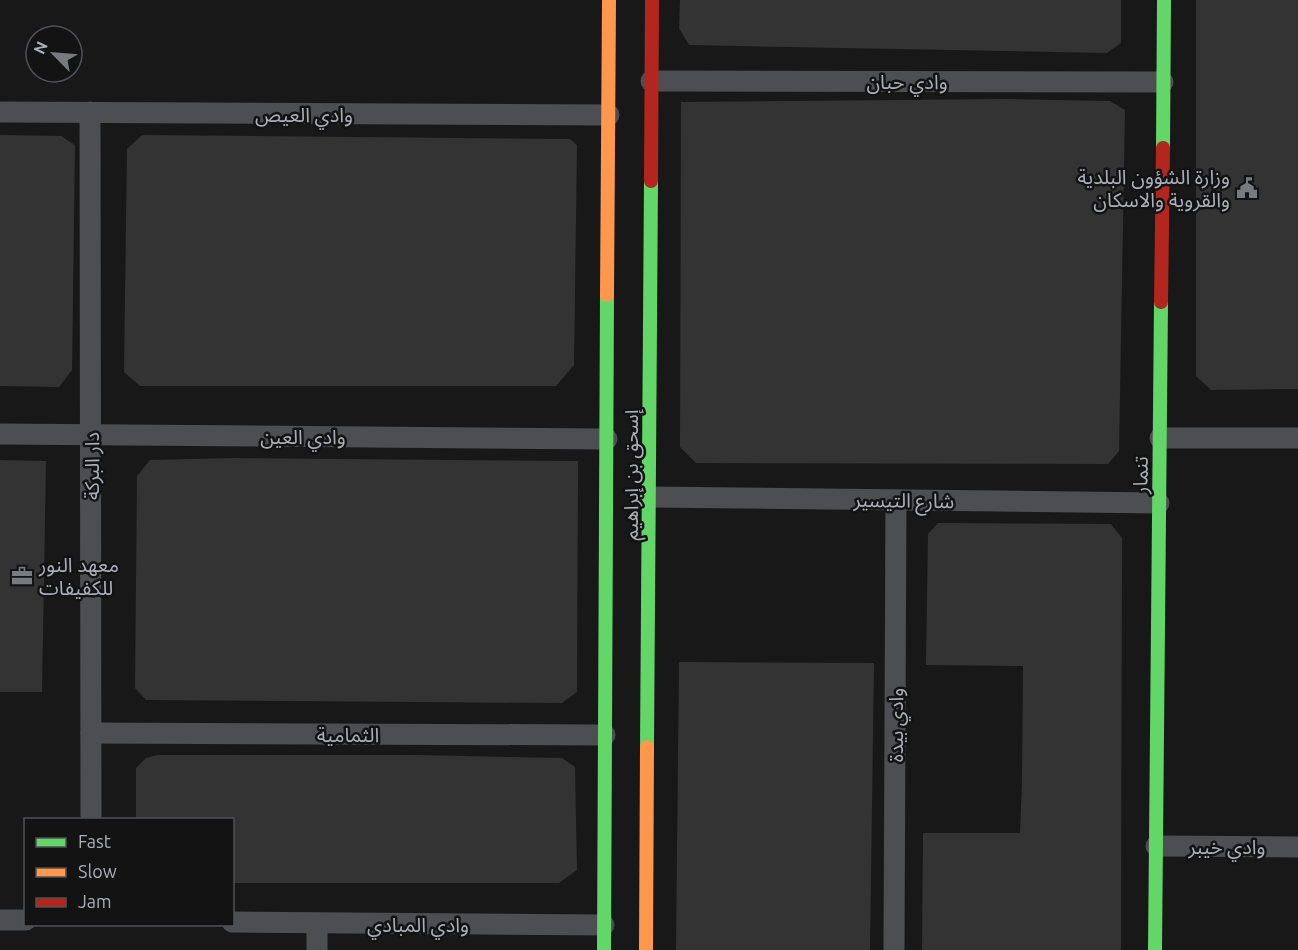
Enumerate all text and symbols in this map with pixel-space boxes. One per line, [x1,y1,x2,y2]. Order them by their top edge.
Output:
north arrow [24,24,84,84]
text: N [30,38,51,57]
street label: وادي حبان [866,70,948,97]
street label: وادي العيص [255,103,353,130]
place label: وزارة الشؤون البلدية والقروية والاسكان [1077,165,1230,212]
public building icon: وزارة الشؤون البلدية والقروية والاسكان [1235,176,1259,200]
street label: إسحق بن إبراهيم [619,409,646,540]
street label: وادي العين [260,425,346,452]
street label: دار البركة [80,432,104,500]
street label: تنمار [1128,456,1153,495]
street label: شارع التيسير [852,488,955,516]
place label: معهد النور للكفيفات [38,553,119,599]
office icon: معهد النور للكفيفات [10,564,34,588]
street label: وادي بيدة [884,688,911,762]
street label: الثمامية [317,723,379,746]
legend [24,818,234,926]
text: Fast [78,831,111,851]
street label: وادي خيبر [1187,835,1266,862]
text: Slow [78,861,117,881]
text: Jam [78,891,112,911]
street label: وادي المبادي [367,913,469,940]

